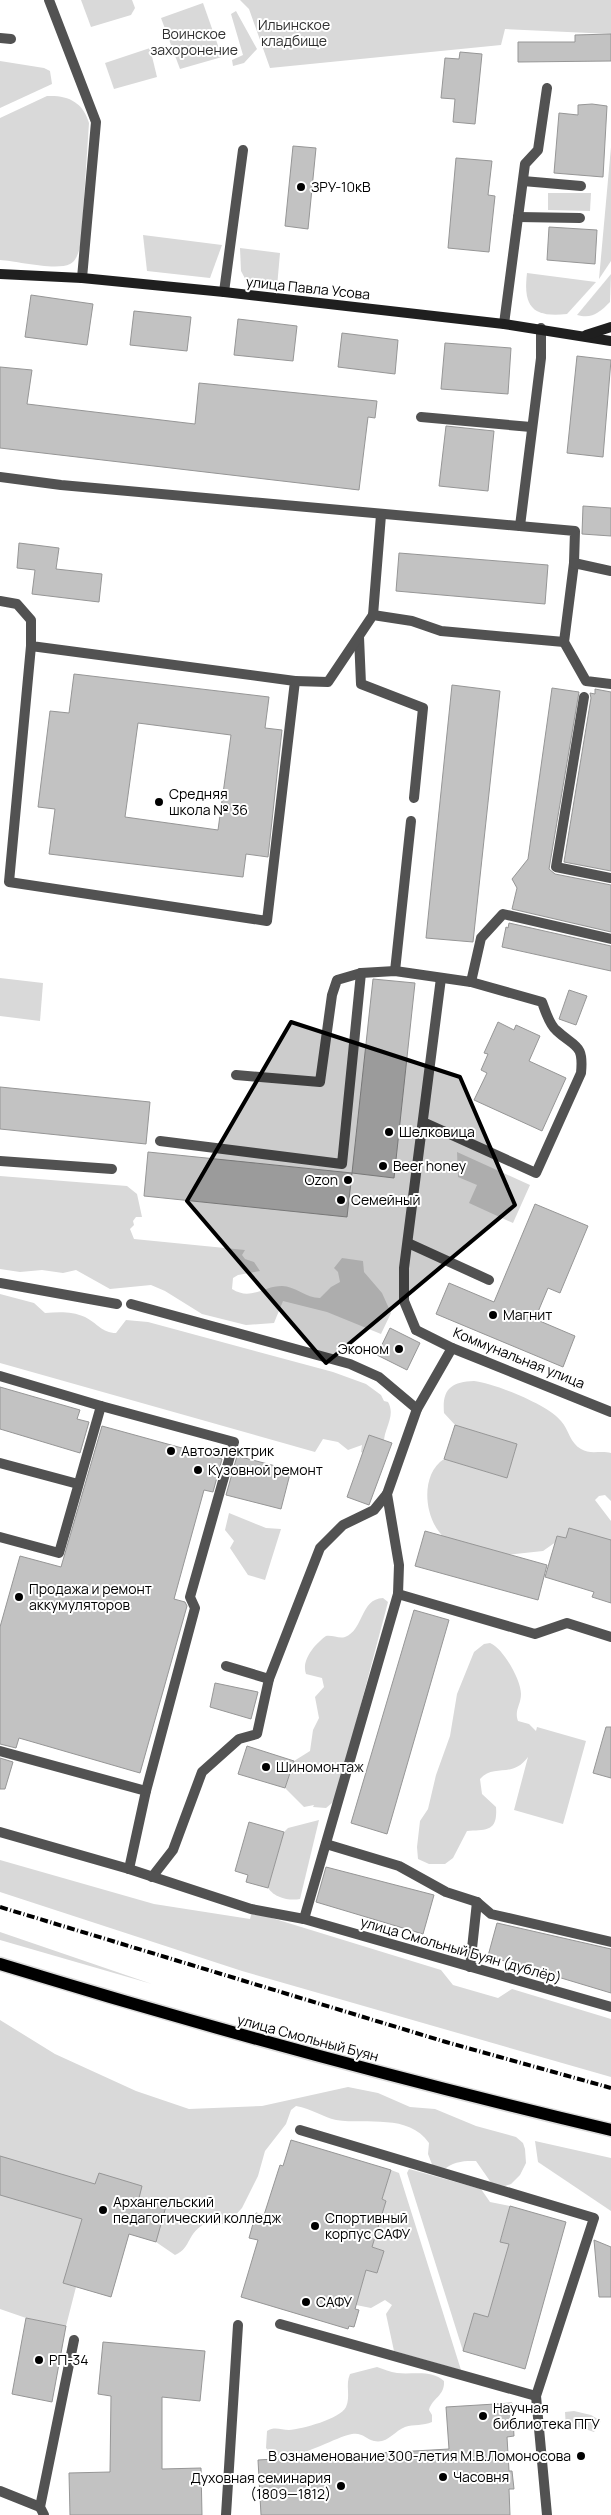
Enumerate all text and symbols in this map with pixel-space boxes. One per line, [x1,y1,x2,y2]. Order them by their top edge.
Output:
park label: Ильинское кладбище [258,15,330,50]
park label: Воинское захоронение [150,24,238,59]
place label: ЗРУ-10кВ [311,177,371,196]
marker: ЗРУ-10кВ [295,181,307,193]
street label: улица Павла Усова [245,272,371,303]
place label: Средняя школа № 36 [169,784,248,819]
marker: Средняя школа № 36 [153,796,165,808]
place label: Шелковица [399,1122,475,1141]
marker: Шелковица [383,1126,395,1138]
place label: Beer honey [393,1156,467,1175]
marker: Beer honey [377,1160,389,1172]
place label: Ozon [304,1170,338,1189]
marker: Ozon [342,1174,354,1186]
place label: Семейный [351,1190,420,1209]
marker: Семейный [335,1194,347,1206]
place label: Магнит [503,1305,552,1324]
marker: Магнит [487,1309,499,1321]
street label: Коммунальная улица [451,1322,588,1393]
place label: Эконом [338,1339,389,1358]
marker: Эконом [393,1343,405,1355]
place label: Автоэлектрик [181,1441,275,1460]
marker: Автоэлектрик [165,1445,177,1457]
place label: Кузовной ремонт [208,1460,323,1479]
marker: Кузовной ремонт [192,1464,204,1476]
place label: Продажа и ремонт аккумуляторов [29,1579,152,1614]
marker: Продажа и ремонт аккумуляторов [13,1591,25,1603]
place label: Шиномонтаж [276,1757,364,1776]
marker: Шиномонтаж [260,1761,272,1773]
street label: улица Смольный Буян (дублёр) [358,1912,564,1987]
street label: улица Смольный Буян [235,2009,381,2066]
place label: Архангельский педагогический колледж [113,2192,281,2227]
marker: Архангельский педагогический колледж [97,2204,109,2216]
place label: Спортивный корпус САФУ [325,2208,411,2243]
marker: Спортивный корпус САФУ [309,2220,321,2232]
place label: САФУ [316,2292,353,2311]
marker: САФУ [300,2296,312,2308]
place label: РП-34 [49,2350,88,2369]
marker: РП-34 [33,2354,45,2366]
place label: Научная библиотека ПГУ [493,2398,600,2433]
marker: Научная библиотека ПГУ [477,2410,489,2422]
place label: В ознаменование 300-летия М.В.Ломоносова [268,2446,571,2465]
marker: В ознаменование 300-летия М.В.Ломоносова [575,2450,587,2462]
place label: Часовня [453,2467,509,2486]
place label: Духовная семинария (1809—1812) [190,2468,331,2503]
marker: Часовня [437,2471,449,2483]
marker: Духовная семинария (1809—1812) [335,2480,347,2492]

